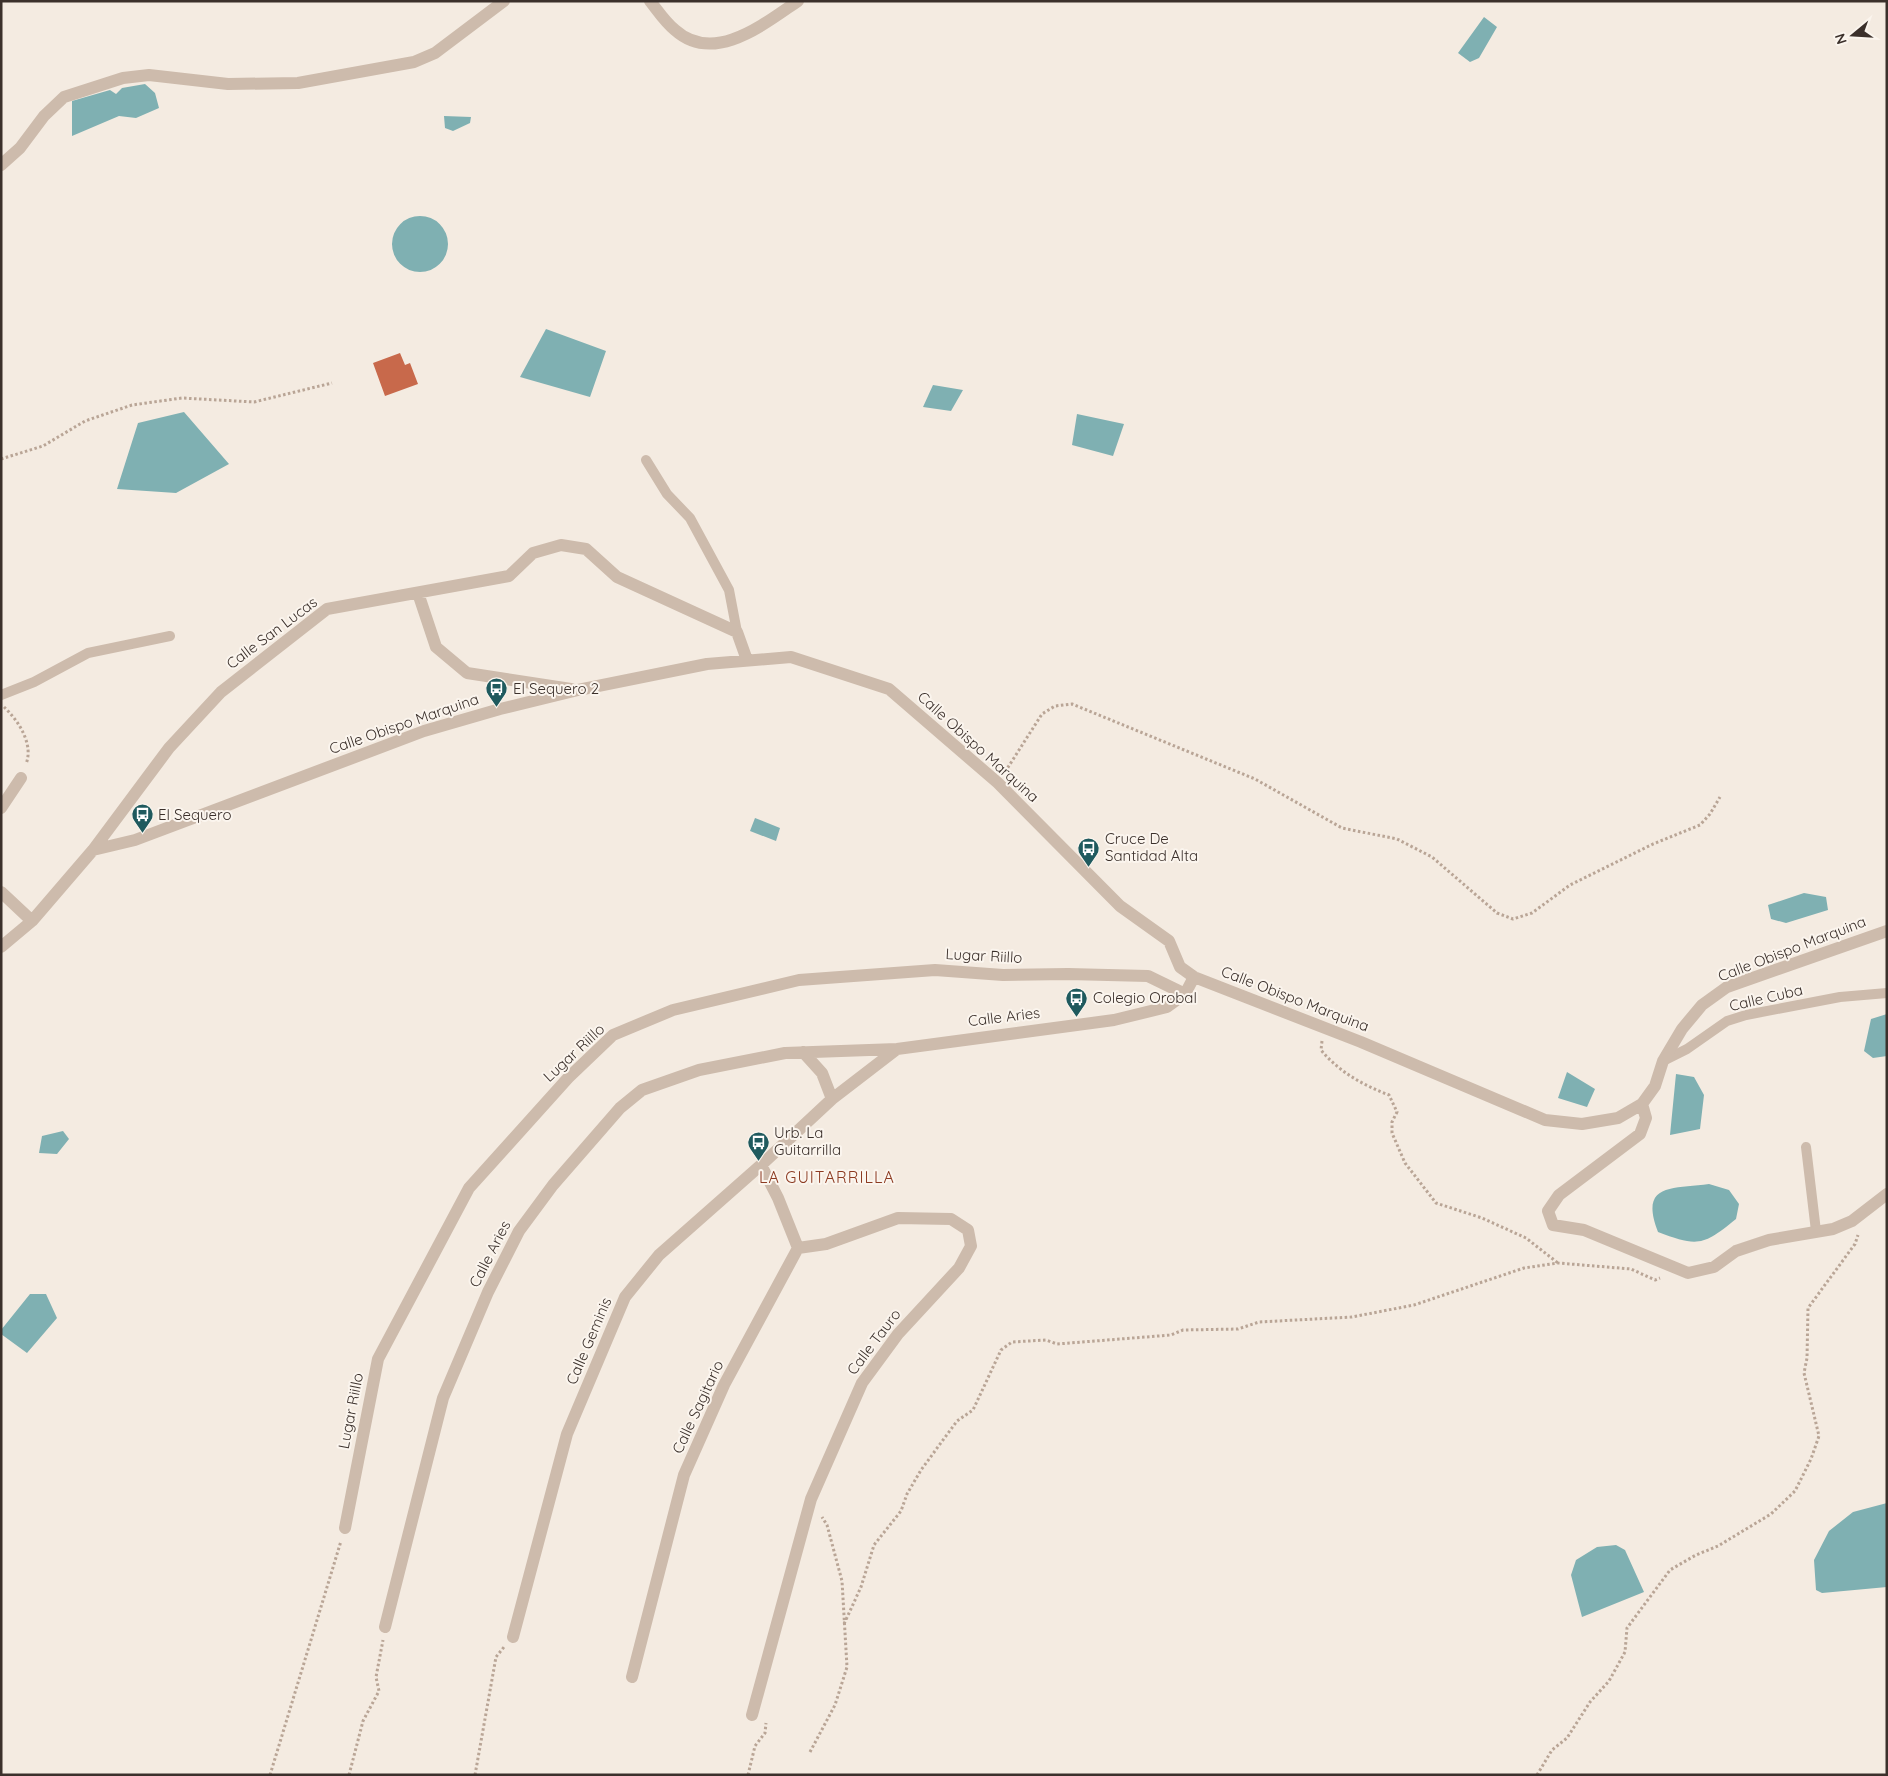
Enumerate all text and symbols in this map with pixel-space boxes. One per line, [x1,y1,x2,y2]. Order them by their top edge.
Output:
north arrow [1828,10,1878,60]
text: N [1830,31,1851,47]
street label: Calle San Lucas [222,592,321,673]
bus stop icon: El Sequero 2 [485,677,509,708]
place label: El Sequero 2 [513,679,599,698]
street label: Calle Obispo Marquina [914,687,1043,806]
street label: Calle Obispo Marquina [327,689,481,758]
bus stop icon: El Sequero [130,803,154,834]
place label: El Sequero [158,805,232,824]
place label: Cruce De Santidad Alta [1105,829,1198,865]
bus stop icon: Cruce De Santidad Alta [1077,836,1101,867]
street label: Calle Obispo Marquina [1715,912,1868,986]
street label: Lugar Riillo [945,944,1023,967]
street label: Calle Obispo Marquina [1219,962,1372,1036]
street label: Calle Cuba [1727,980,1804,1015]
bus stop icon: Colegio Orobal [1065,986,1089,1017]
place label: Colegio Orobal [1093,988,1197,1007]
street label: Calle Aries [967,1003,1041,1030]
street label: Lugar Riillo [539,1019,608,1086]
place label: Urb. La Guitarrilla [774,1123,841,1159]
bus stop icon: Urb. La Guitarrilla [746,1130,770,1161]
district label: LA GUITARRILLA [759,1167,895,1187]
street label: Calle Aries [465,1217,514,1290]
street label: Calle Geminis [562,1294,615,1387]
street label: Calle Tauro [843,1305,905,1378]
street label: Calle Sagitario [668,1357,727,1456]
street label: Lugar Riillo [334,1371,367,1450]

